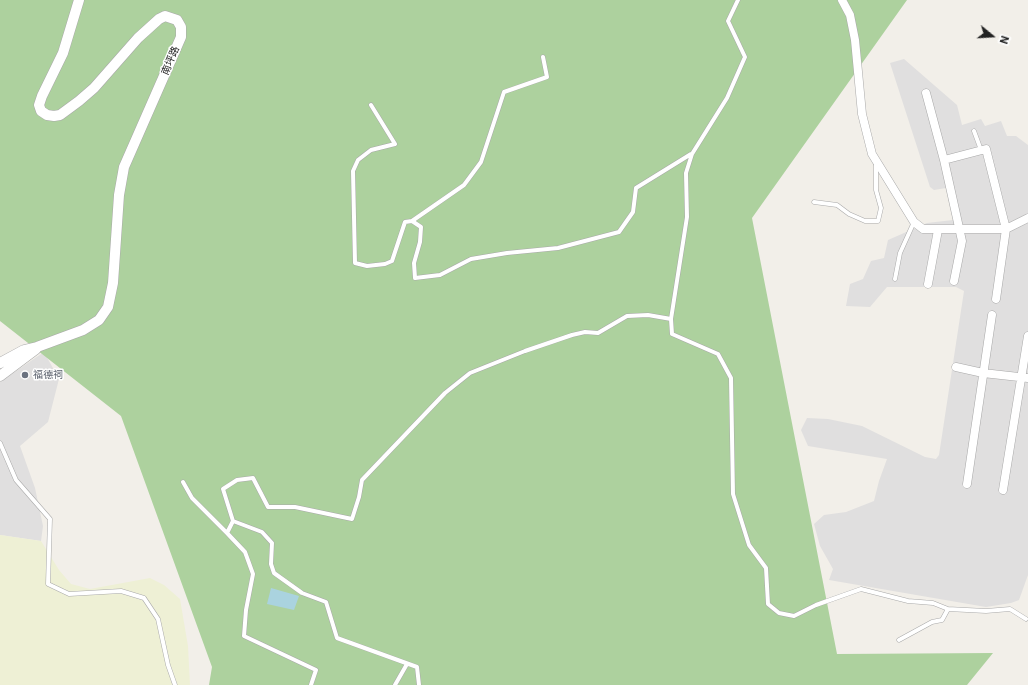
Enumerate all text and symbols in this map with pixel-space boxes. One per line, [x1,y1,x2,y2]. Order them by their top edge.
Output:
north arrow [972,16,1012,56]
text: N [997,34,1011,46]
street label: 南坪路 [160,45,182,77]
place label: 福德祠 [33,369,63,381]
marker: 福德祠 [20,370,30,380]

